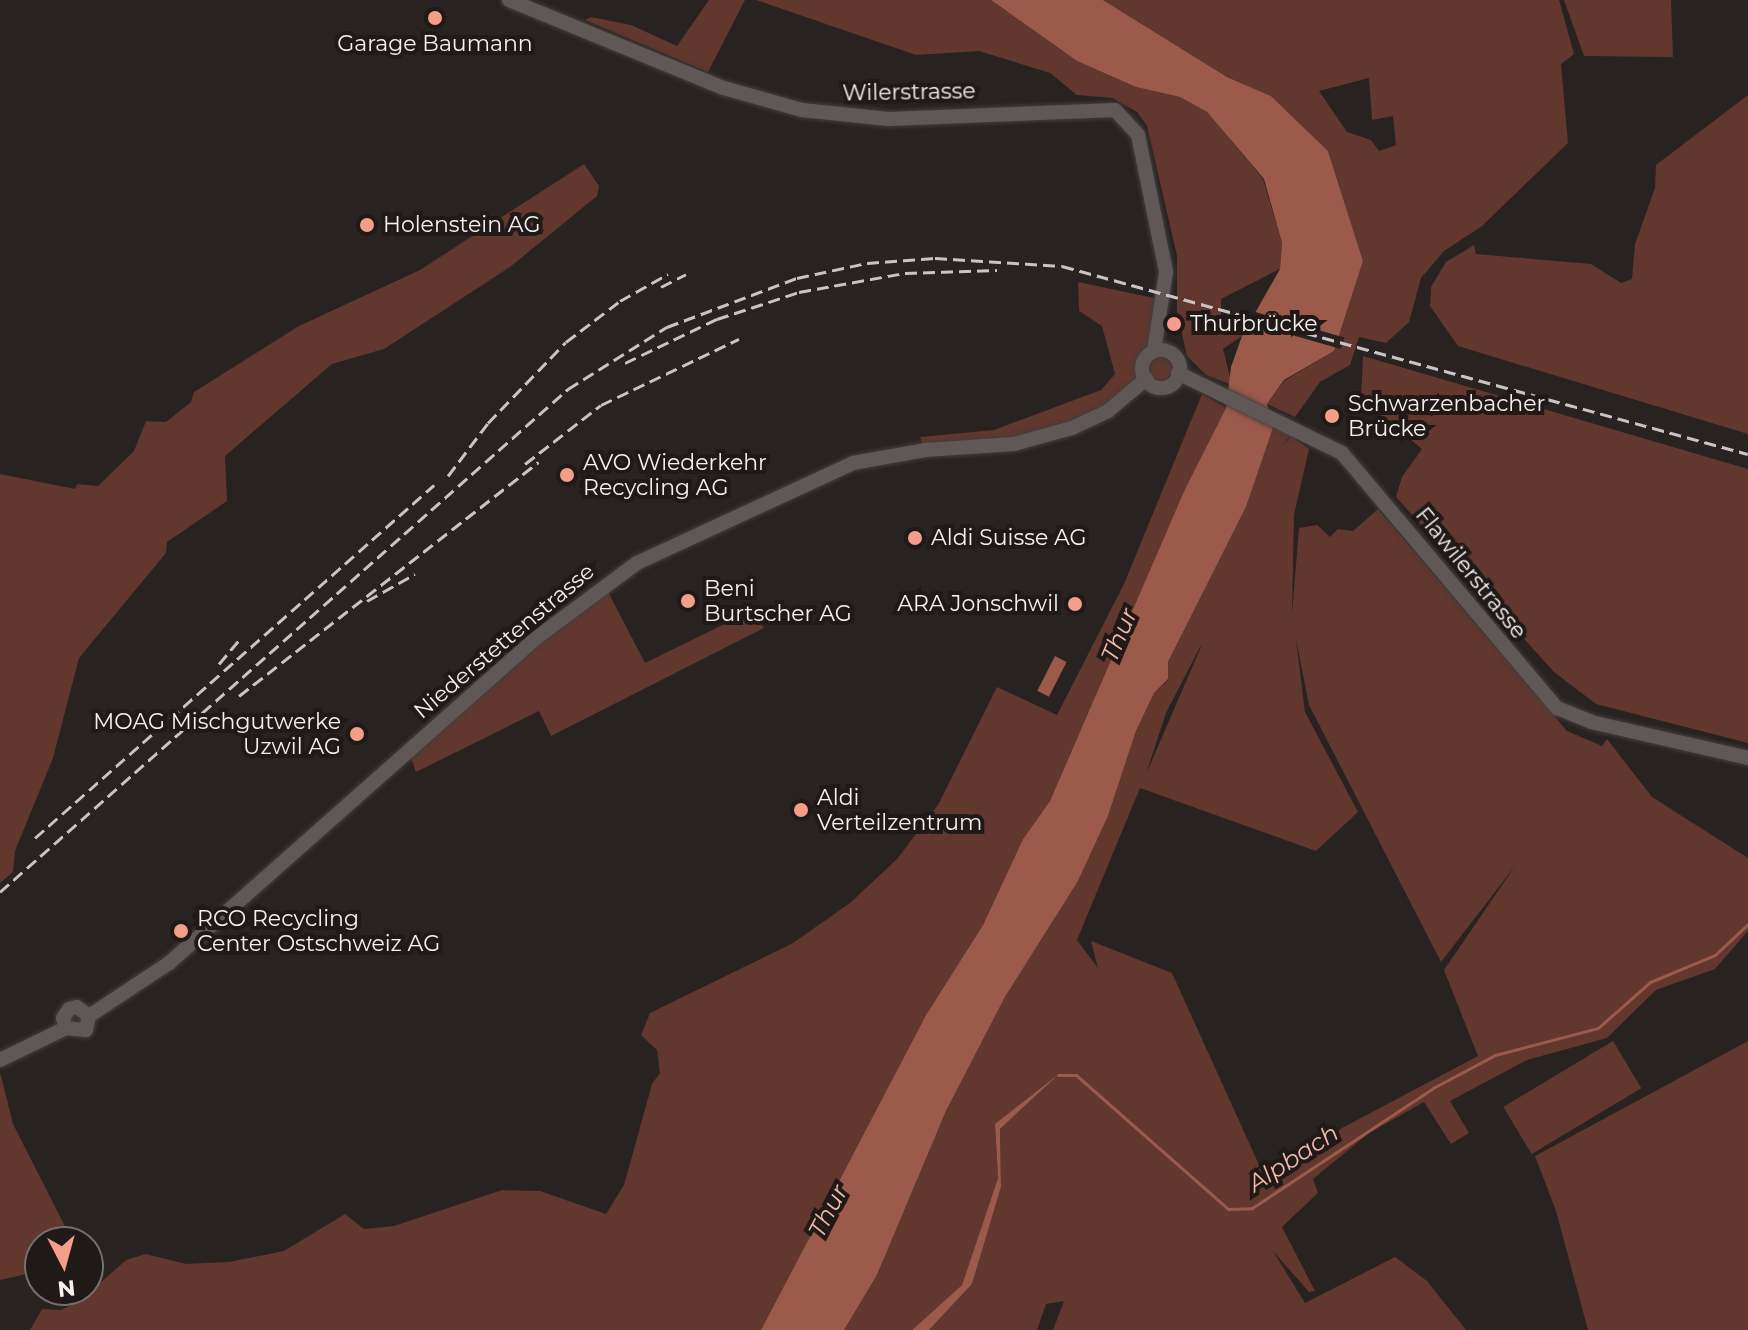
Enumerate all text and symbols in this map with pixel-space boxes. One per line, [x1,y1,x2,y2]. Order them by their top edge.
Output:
marker: Garage Baumann [426,9,444,27]
place label: Garage Baumann [337,31,533,57]
street label: Wilerstrasse [842,78,976,106]
place label: Holenstein AG [383,212,540,238]
marker: Holenstein AG [358,216,376,234]
place label: Thurbrücke [1190,311,1318,337]
marker: Thurbrücke [1165,315,1183,333]
place label: Schwarzenbacher Brücke [1348,390,1545,442]
marker: Schwarzenbacher Brücke [1323,407,1341,425]
place label: AVO Wiederkehr Recycling AG [583,449,767,500]
marker: AVO Wiederkehr Recycling AG [558,466,576,484]
street label: Flawilerstrasse [1410,502,1532,644]
place label: Aldi Suisse AG [931,525,1087,551]
marker: Aldi Suisse AG [906,529,924,547]
street label: Niederstettenstrasse [408,558,600,724]
place label: Beni Burtscher AG [704,575,852,626]
place label: ARA Jonschwil [897,591,1059,617]
marker: Beni Burtscher AG [679,592,697,610]
marker: ARA Jonschwil [1066,595,1084,613]
water label: Thur [1095,604,1143,666]
place label: MOAG Mischgutwerke Uzwil AG [93,708,341,760]
marker: MOAG Mischgutwerke Uzwil AG [348,725,366,743]
place label: Aldi Verteilzentrum [817,784,982,836]
marker: Aldi Verteilzentrum [792,801,810,819]
place label: RCO Recycling Center Ostschweiz AG [197,905,440,956]
marker: RCO Recycling Center Ostschweiz AG [172,922,190,940]
water label: Alpbach [1242,1118,1344,1198]
water label: Thur [802,1180,854,1242]
north arrow [24,1226,104,1306]
text: N [56,1274,77,1303]

